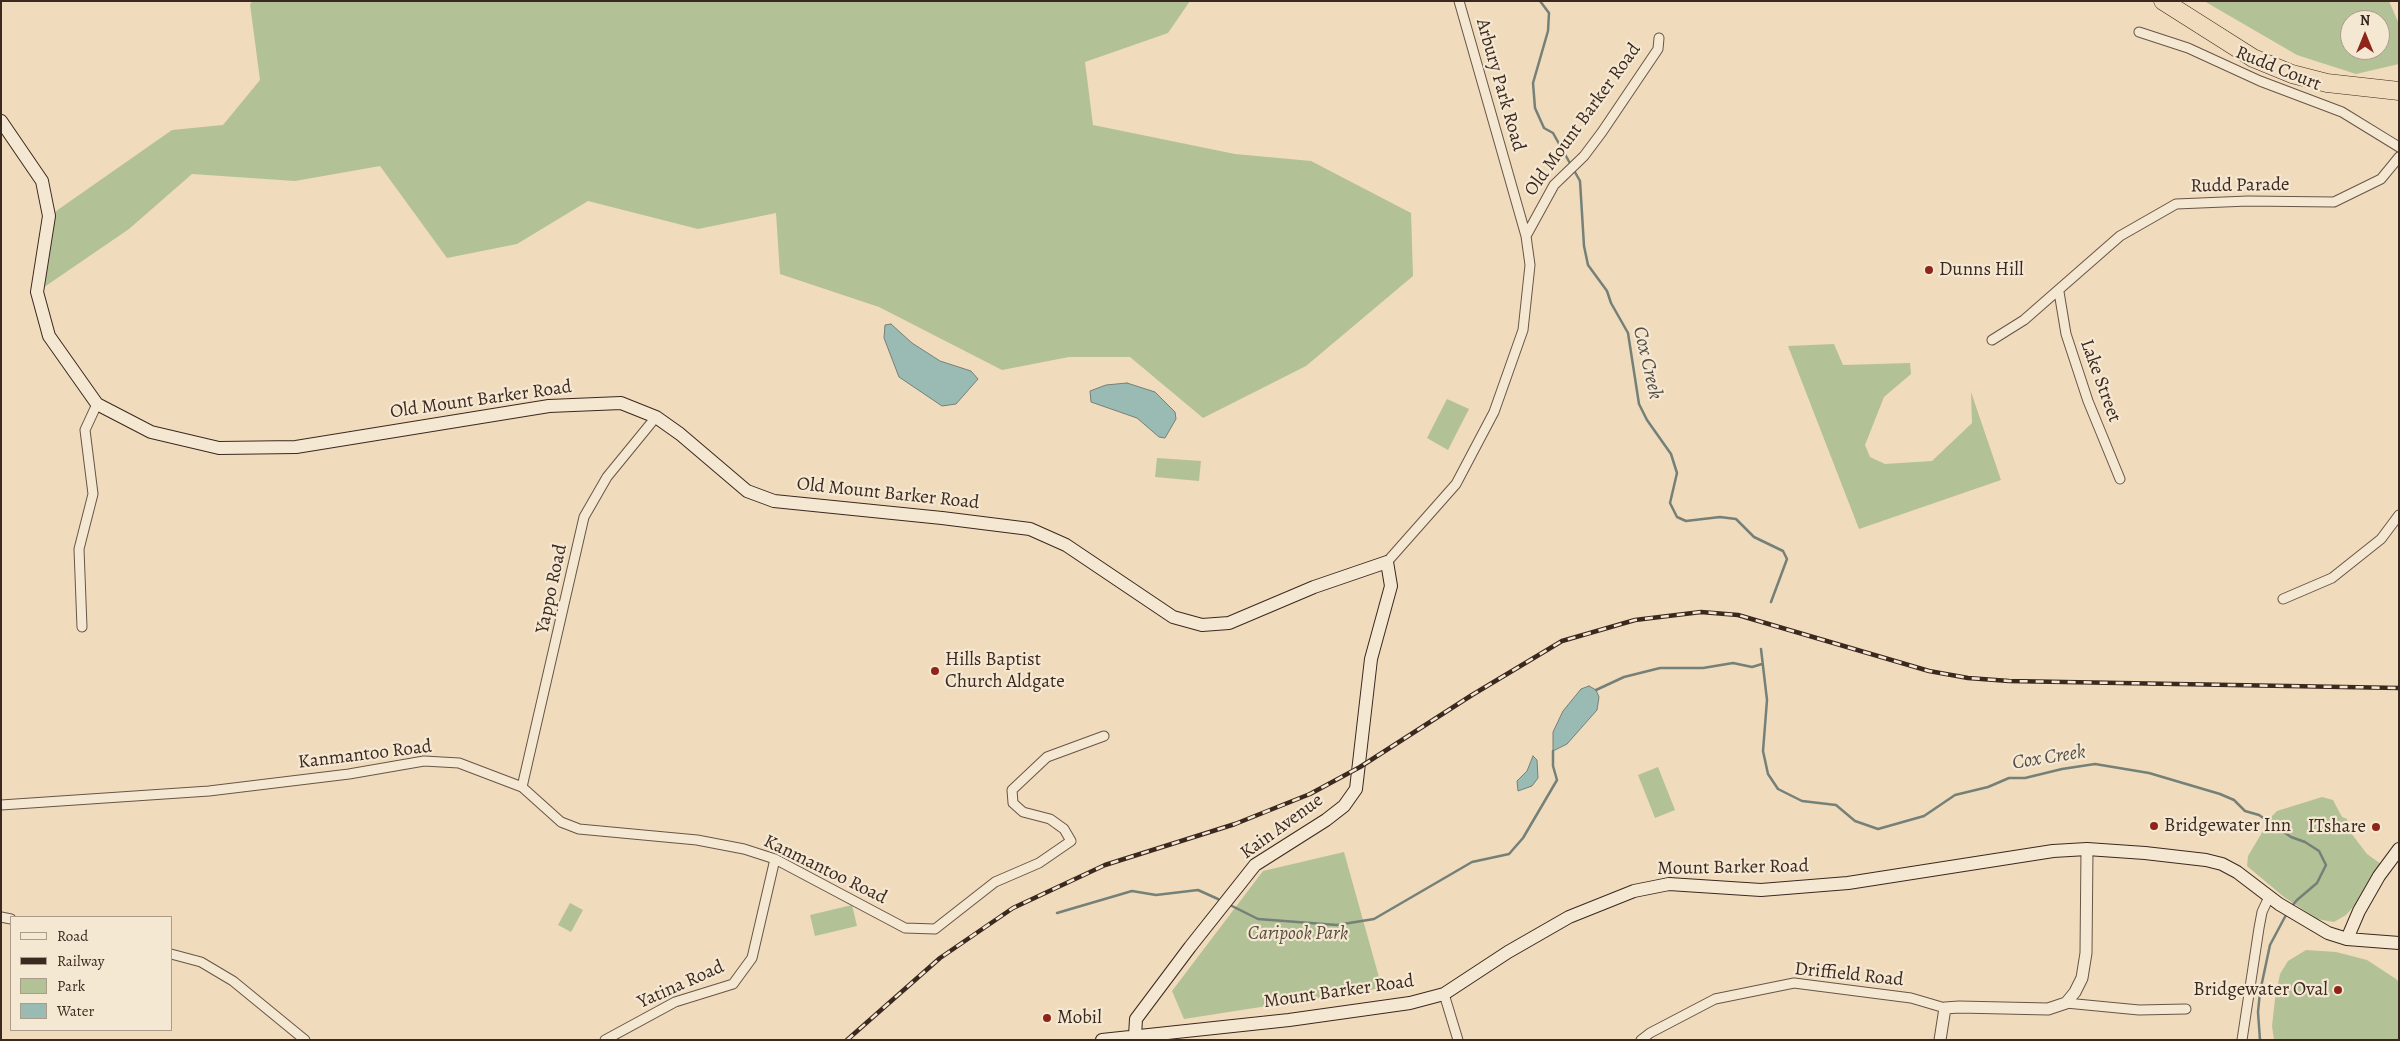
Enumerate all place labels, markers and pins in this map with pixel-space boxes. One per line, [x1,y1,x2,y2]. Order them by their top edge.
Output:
place label: Dunns Hill [1939,259,2024,281]
marker: Dunns Hill [1923,264,1935,276]
place label: Hills Baptist Church Aldgate [945,649,1065,693]
marker: Hills Baptist Church Aldgate [929,665,941,677]
place label: Bridgewater Inn [2164,815,2291,837]
place label: ITshare [2308,816,2366,838]
marker: Bridgewater Inn [2148,820,2160,832]
marker: ITshare [2370,821,2382,833]
place label: Bridgewater Oval [2193,979,2328,1001]
marker: Bridgewater Oval [2332,984,2344,996]
place label: Mobil [1057,1007,1102,1029]
marker: Mobil [1041,1012,1053,1024]

